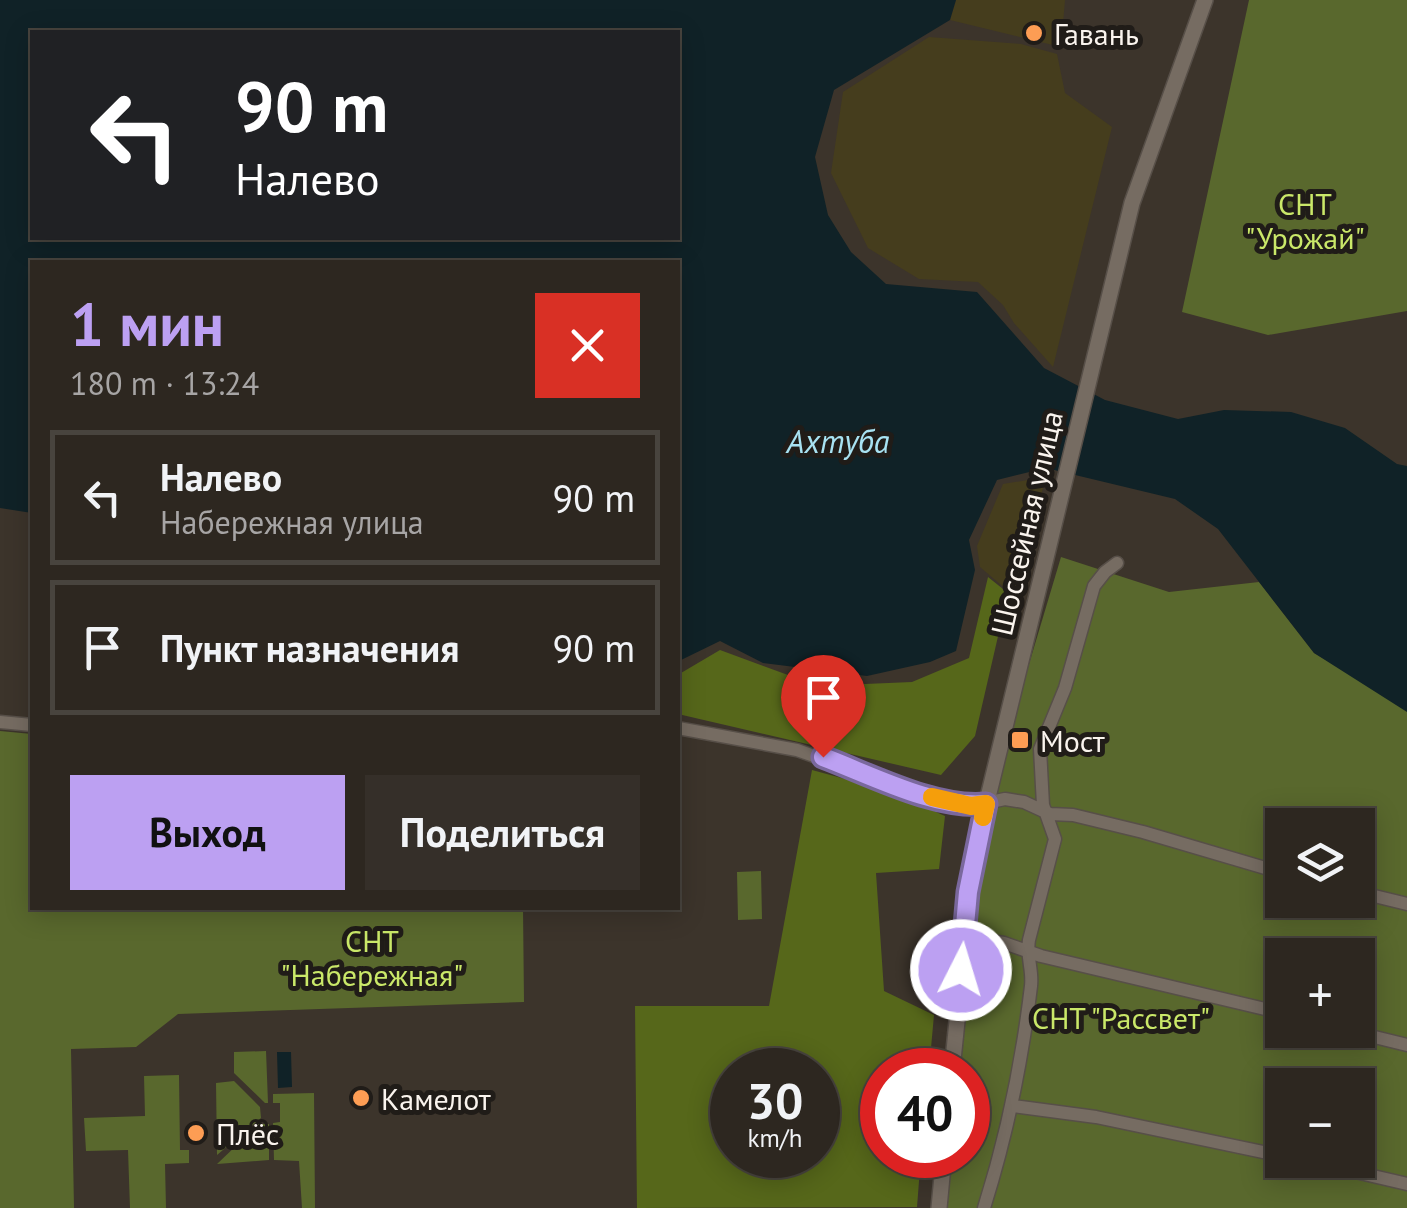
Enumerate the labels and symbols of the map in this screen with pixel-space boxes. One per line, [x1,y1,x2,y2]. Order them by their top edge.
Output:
place label: Гавань [1054,14,1139,53]
marker: Гавань [1023,22,1045,44]
park label: СНТ "Урожай" [1245,184,1365,257]
street label: Шоссейная улица [981,407,1071,639]
water label: Ахтуба [785,420,890,462]
pin [781,655,866,758]
place label: Мост [1040,721,1105,760]
marker: Мост [1009,729,1031,751]
position arrow [909,918,1013,1022]
park label: СНТ "Набережная" [281,921,463,994]
park label: СНТ "Рассвет" [1032,998,1210,1037]
speed limit sign: 40 [860,1048,990,1178]
place label: Камелот [381,1079,491,1118]
marker: Камелот [350,1087,372,1109]
place label: Плёс [216,1114,279,1153]
marker: Плёс [185,1122,207,1144]

